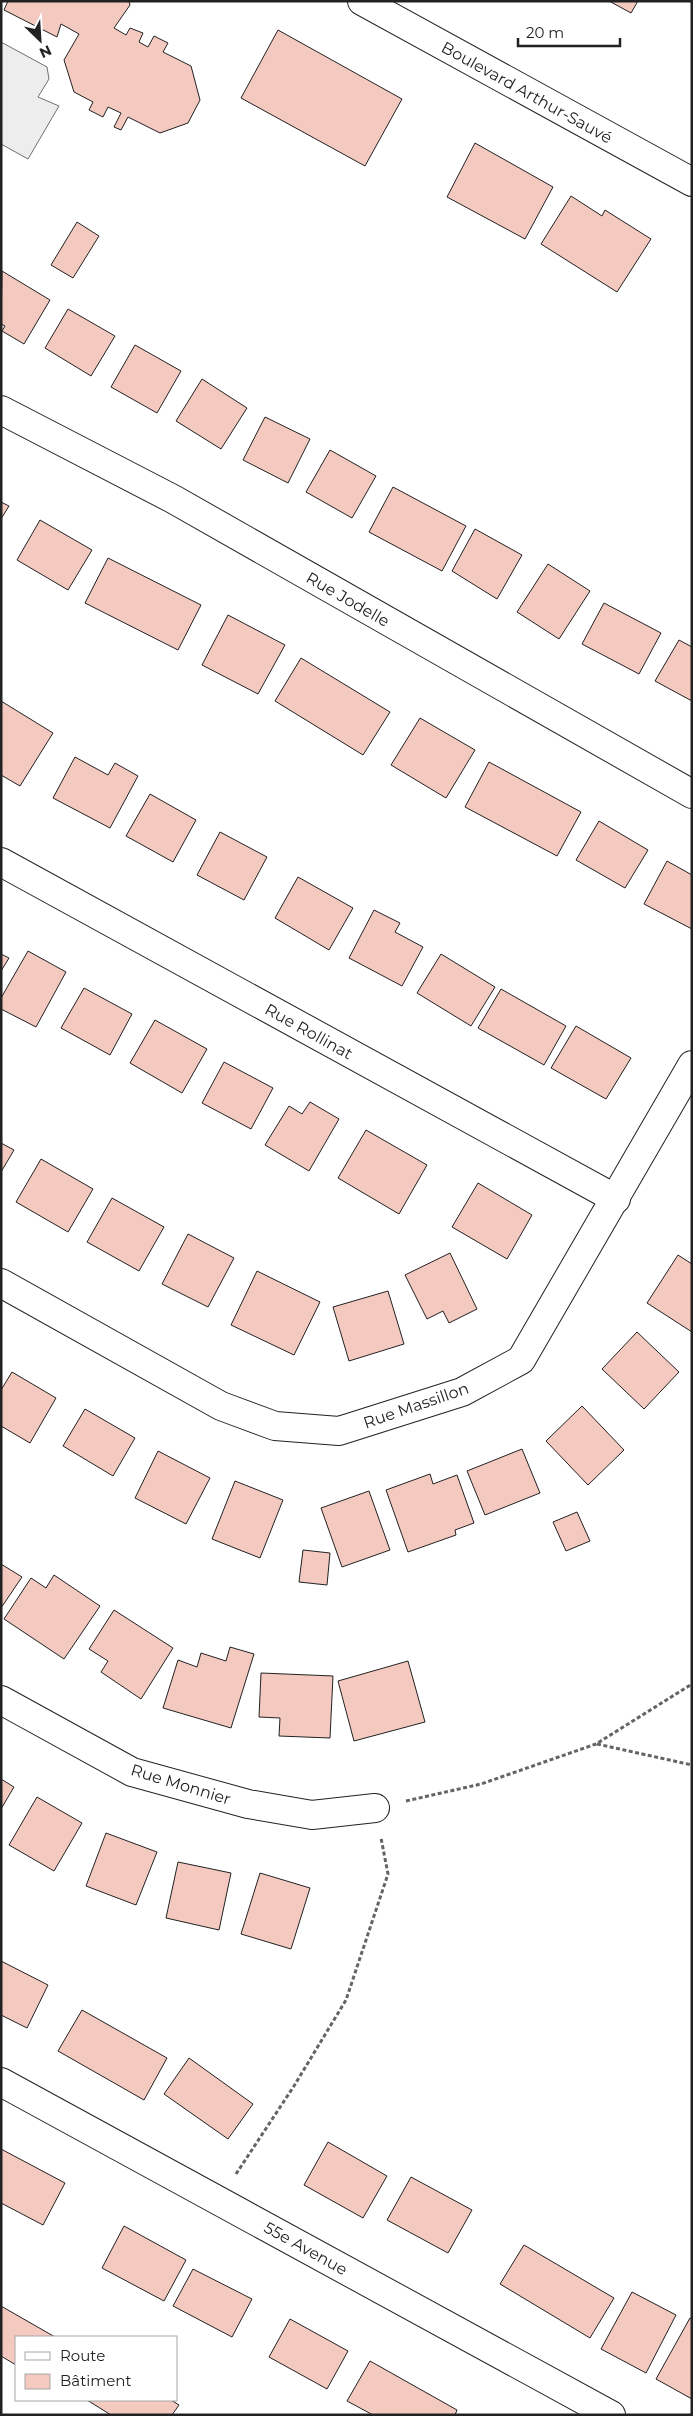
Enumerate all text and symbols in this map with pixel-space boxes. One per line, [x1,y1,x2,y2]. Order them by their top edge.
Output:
north arrow [15,15,65,65]
scale bar [518,15,620,47]
text: 20 m [526,23,564,42]
street label: Boulevard Arthur-Sauvé [438,38,615,147]
text: N [37,41,54,62]
street label: Rue Jodelle [303,568,393,631]
street label: Rue Rollinat [262,1000,356,1064]
street label: Rue Massillon [361,1379,471,1432]
street label: Rue Monnier [129,1760,233,1809]
street label: 55e Avenue [261,2218,351,2279]
legend [15,2336,178,2401]
text: Route [60,2346,105,2365]
text: Bâtiment [60,2371,132,2390]

